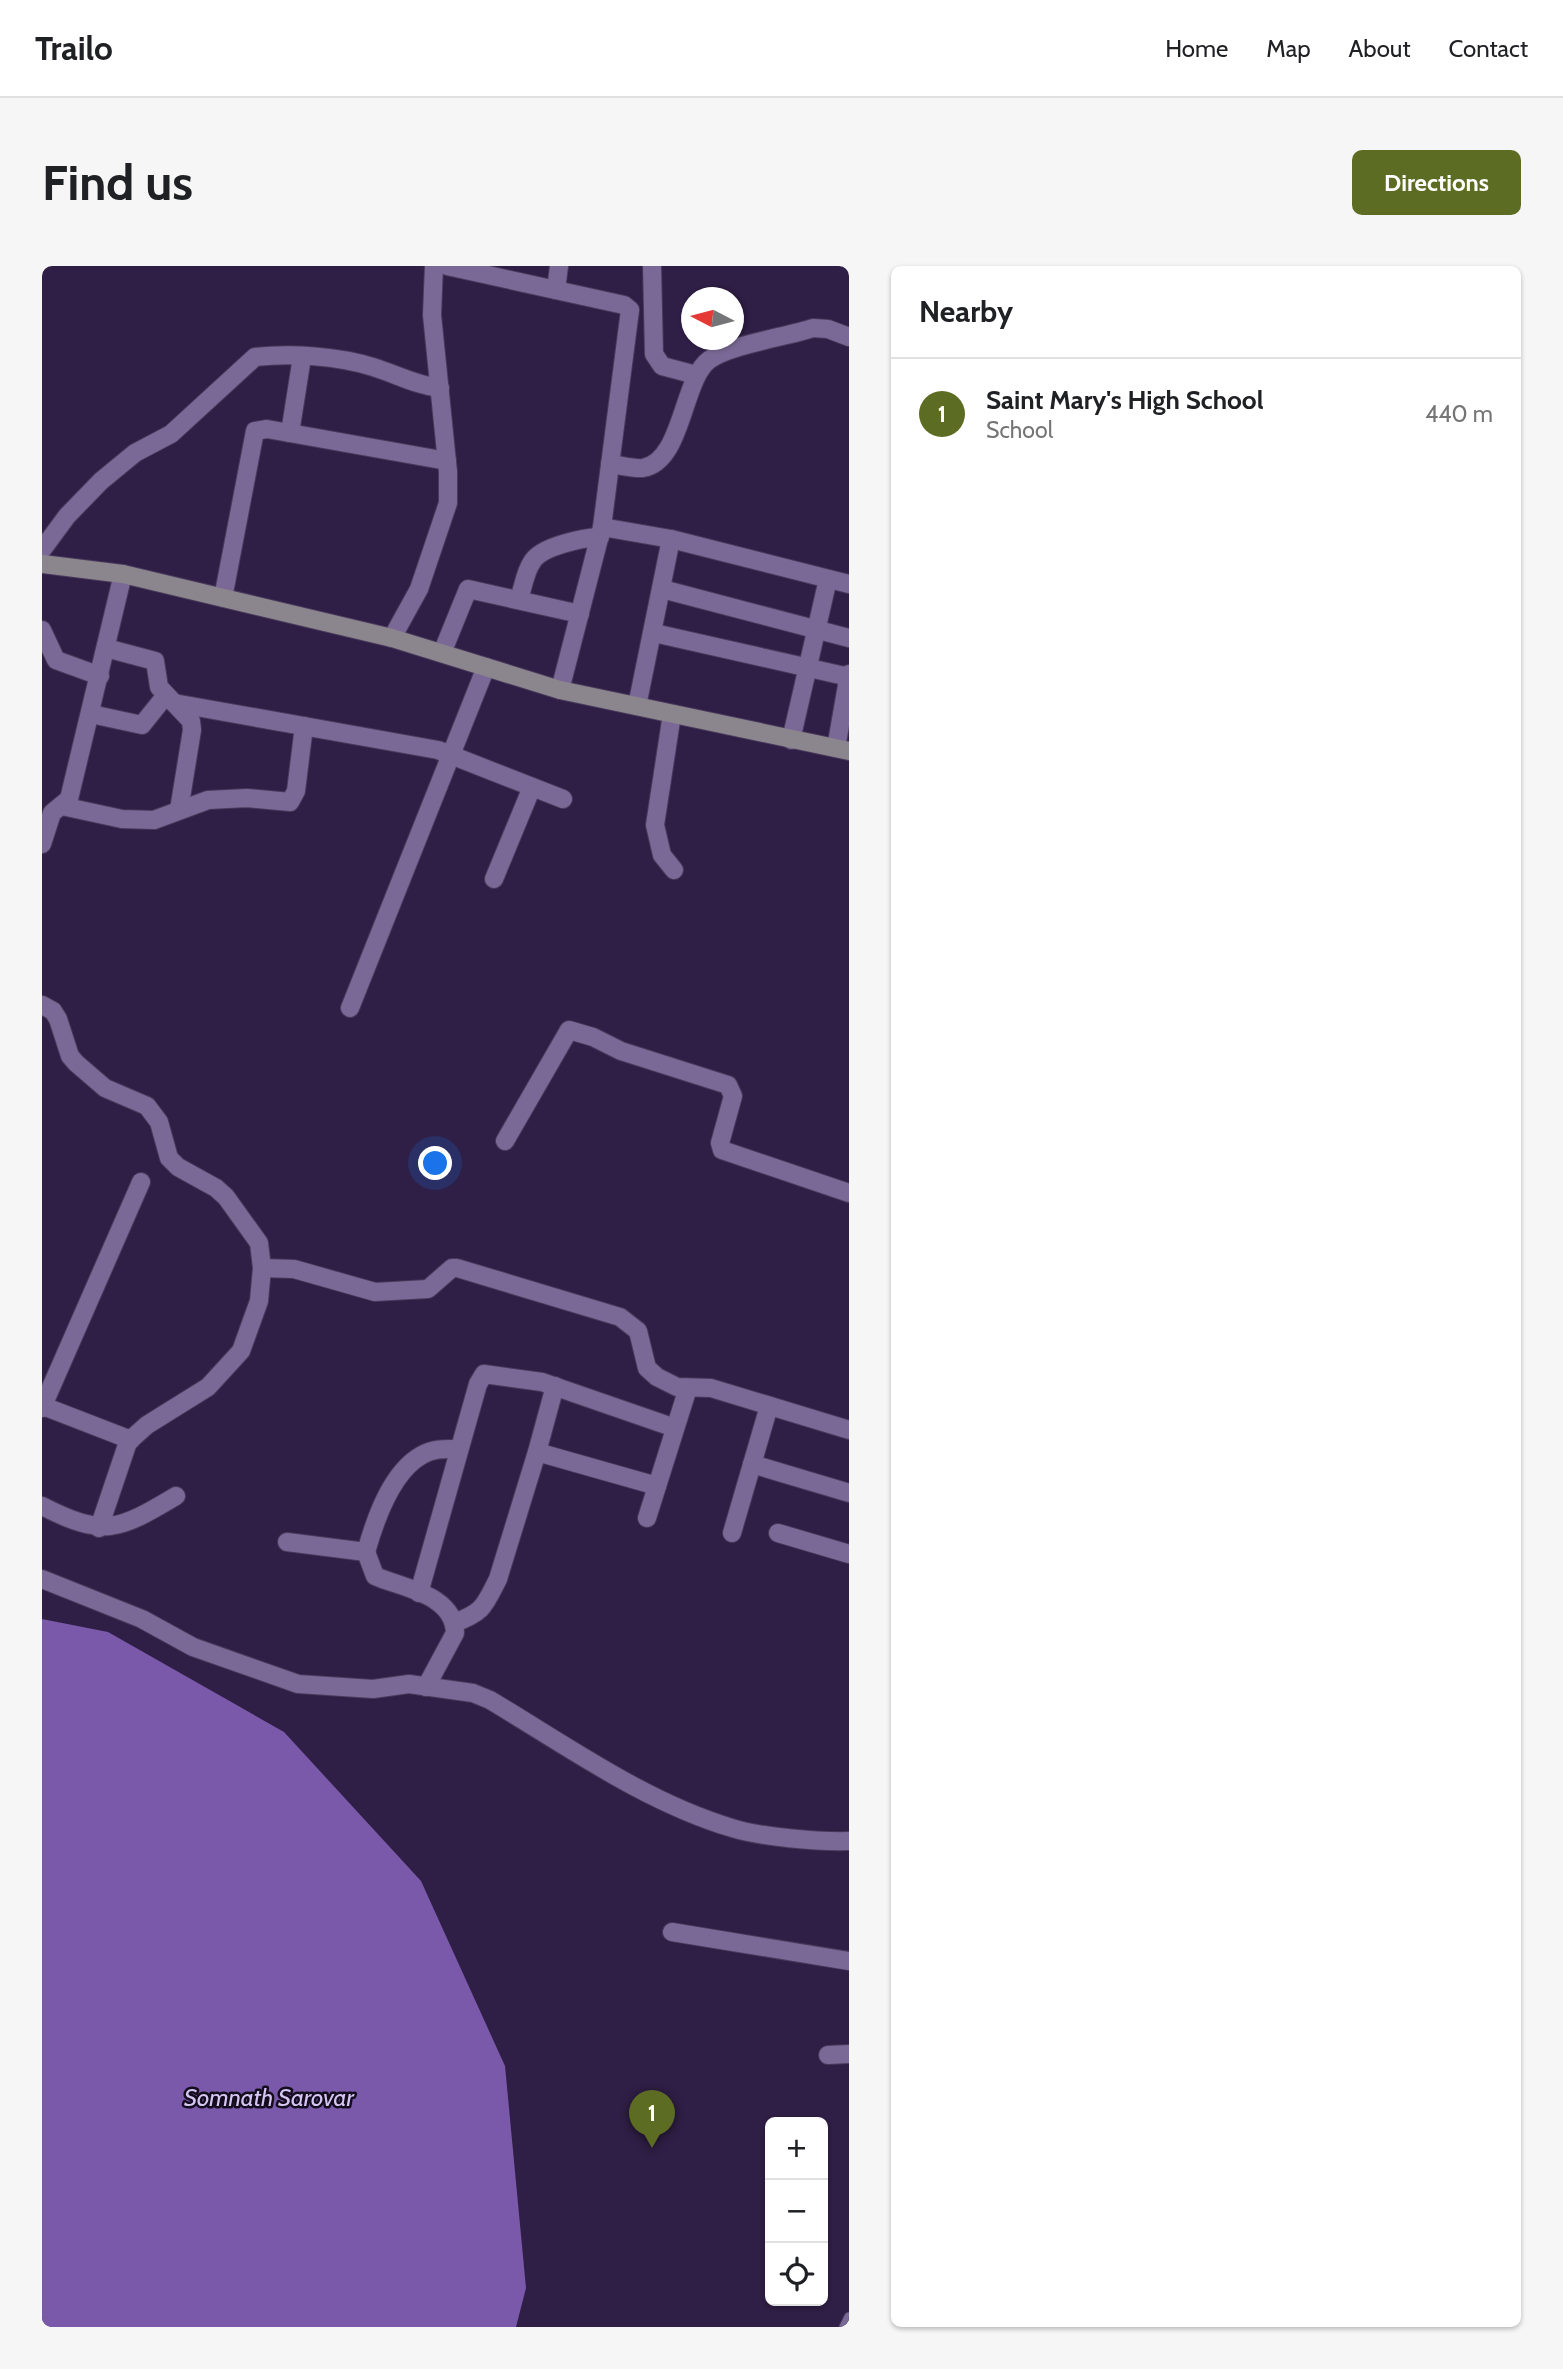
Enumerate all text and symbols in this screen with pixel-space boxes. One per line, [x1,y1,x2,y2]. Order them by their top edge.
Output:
text: Trailo [35,28,113,68]
text: Home [1165,34,1228,63]
text: Map [1266,34,1311,63]
text: About [1349,34,1411,63]
text: Contact [1449,34,1528,63]
button: Directions [1352,150,1521,215]
text: Find us [42,153,193,212]
north arrow [681,287,744,350]
text: Nearby [919,293,1013,330]
text: Saint Mary's High School [986,384,1264,416]
text: 1 [938,400,946,428]
text: 440 m [1425,400,1493,428]
text: School [986,416,1053,444]
your location [418,1146,452,1180]
water label: Somnath Sarovar [184,2083,356,2112]
pin: 1 [629,2090,675,2148]
map controls [765,2117,828,2306]
button: + [765,2117,828,2180]
button: − [765,2180,828,2243]
button: locate [765,2243,828,2306]

